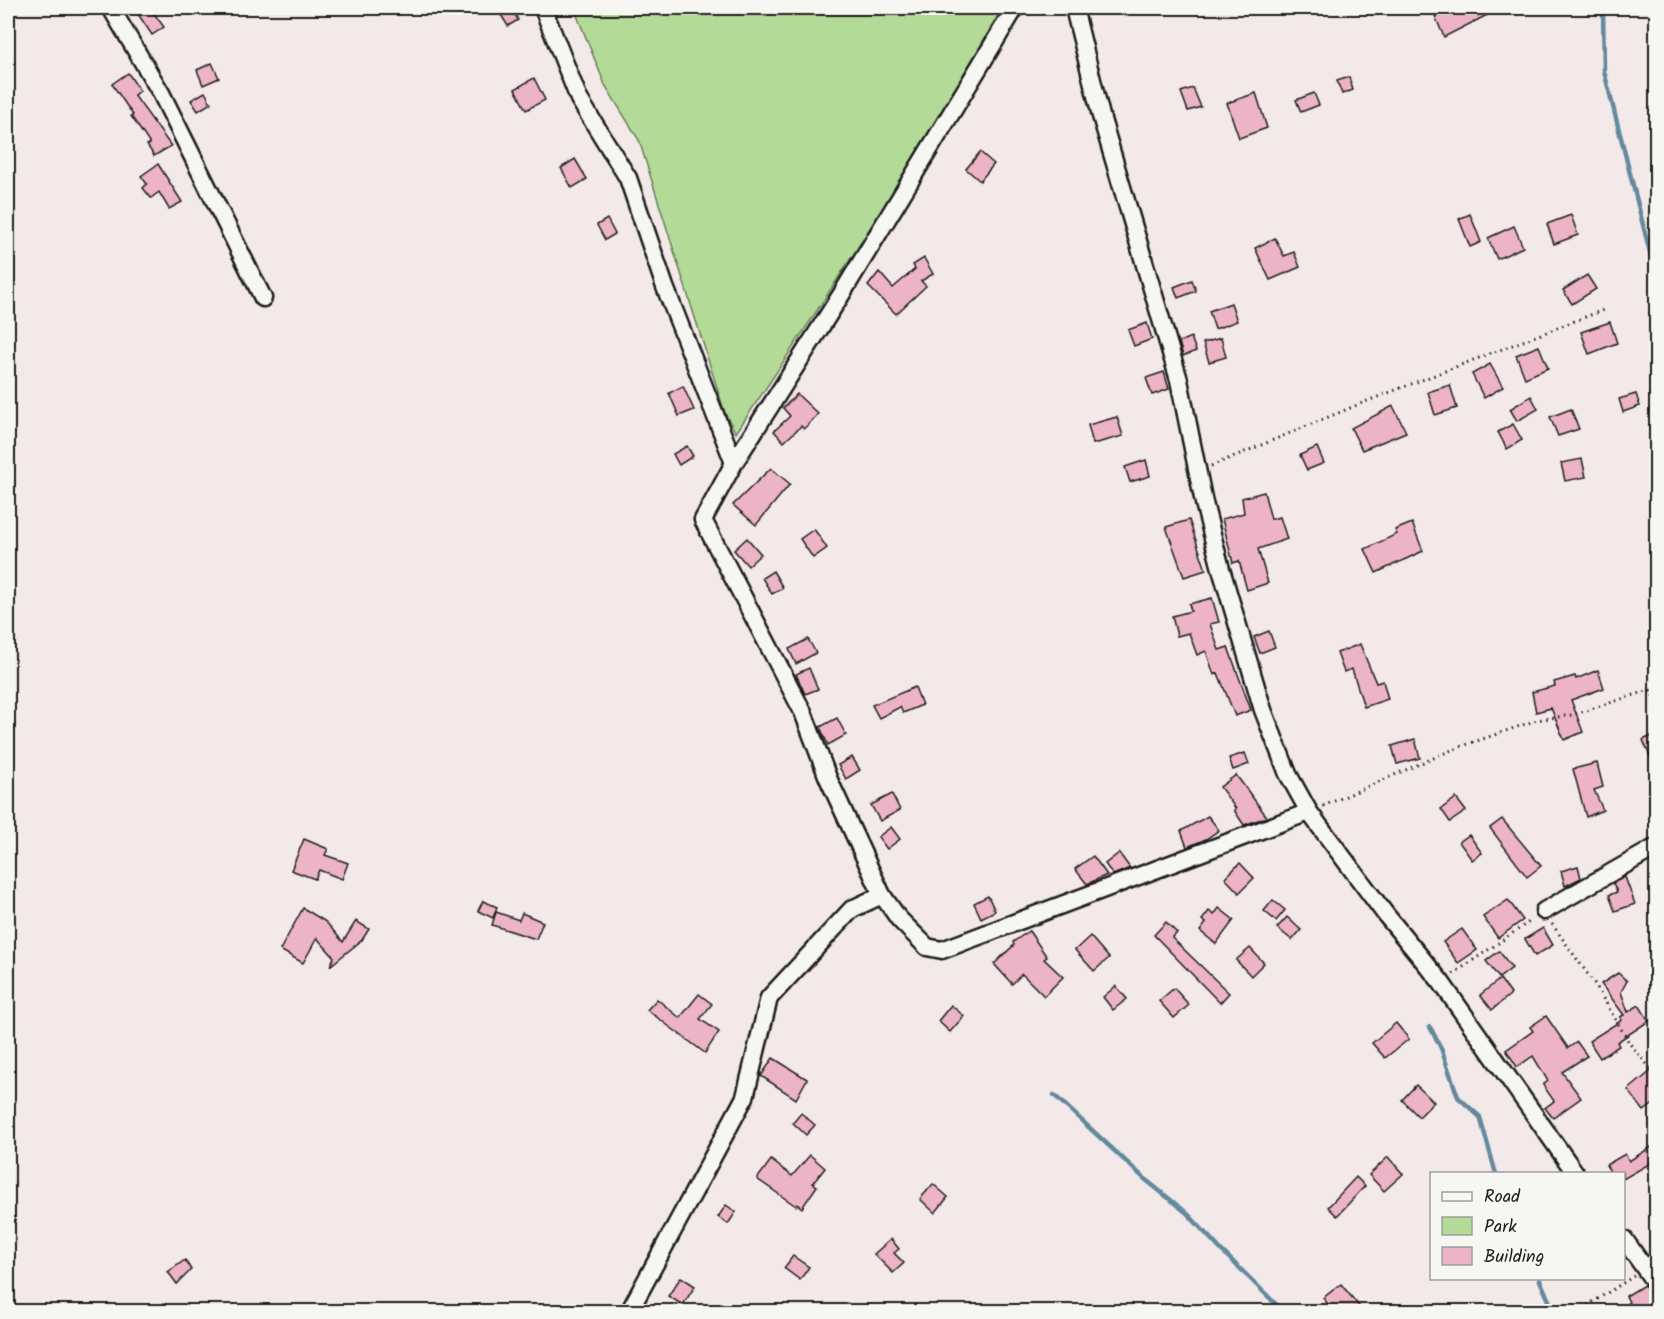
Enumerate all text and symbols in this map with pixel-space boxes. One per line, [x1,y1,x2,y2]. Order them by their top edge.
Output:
legend [1430,1172,1625,1280]
text: Road [1484,1183,1521,1212]
text: Park [1484,1213,1517,1242]
text: Building [1484,1243,1544,1272]

